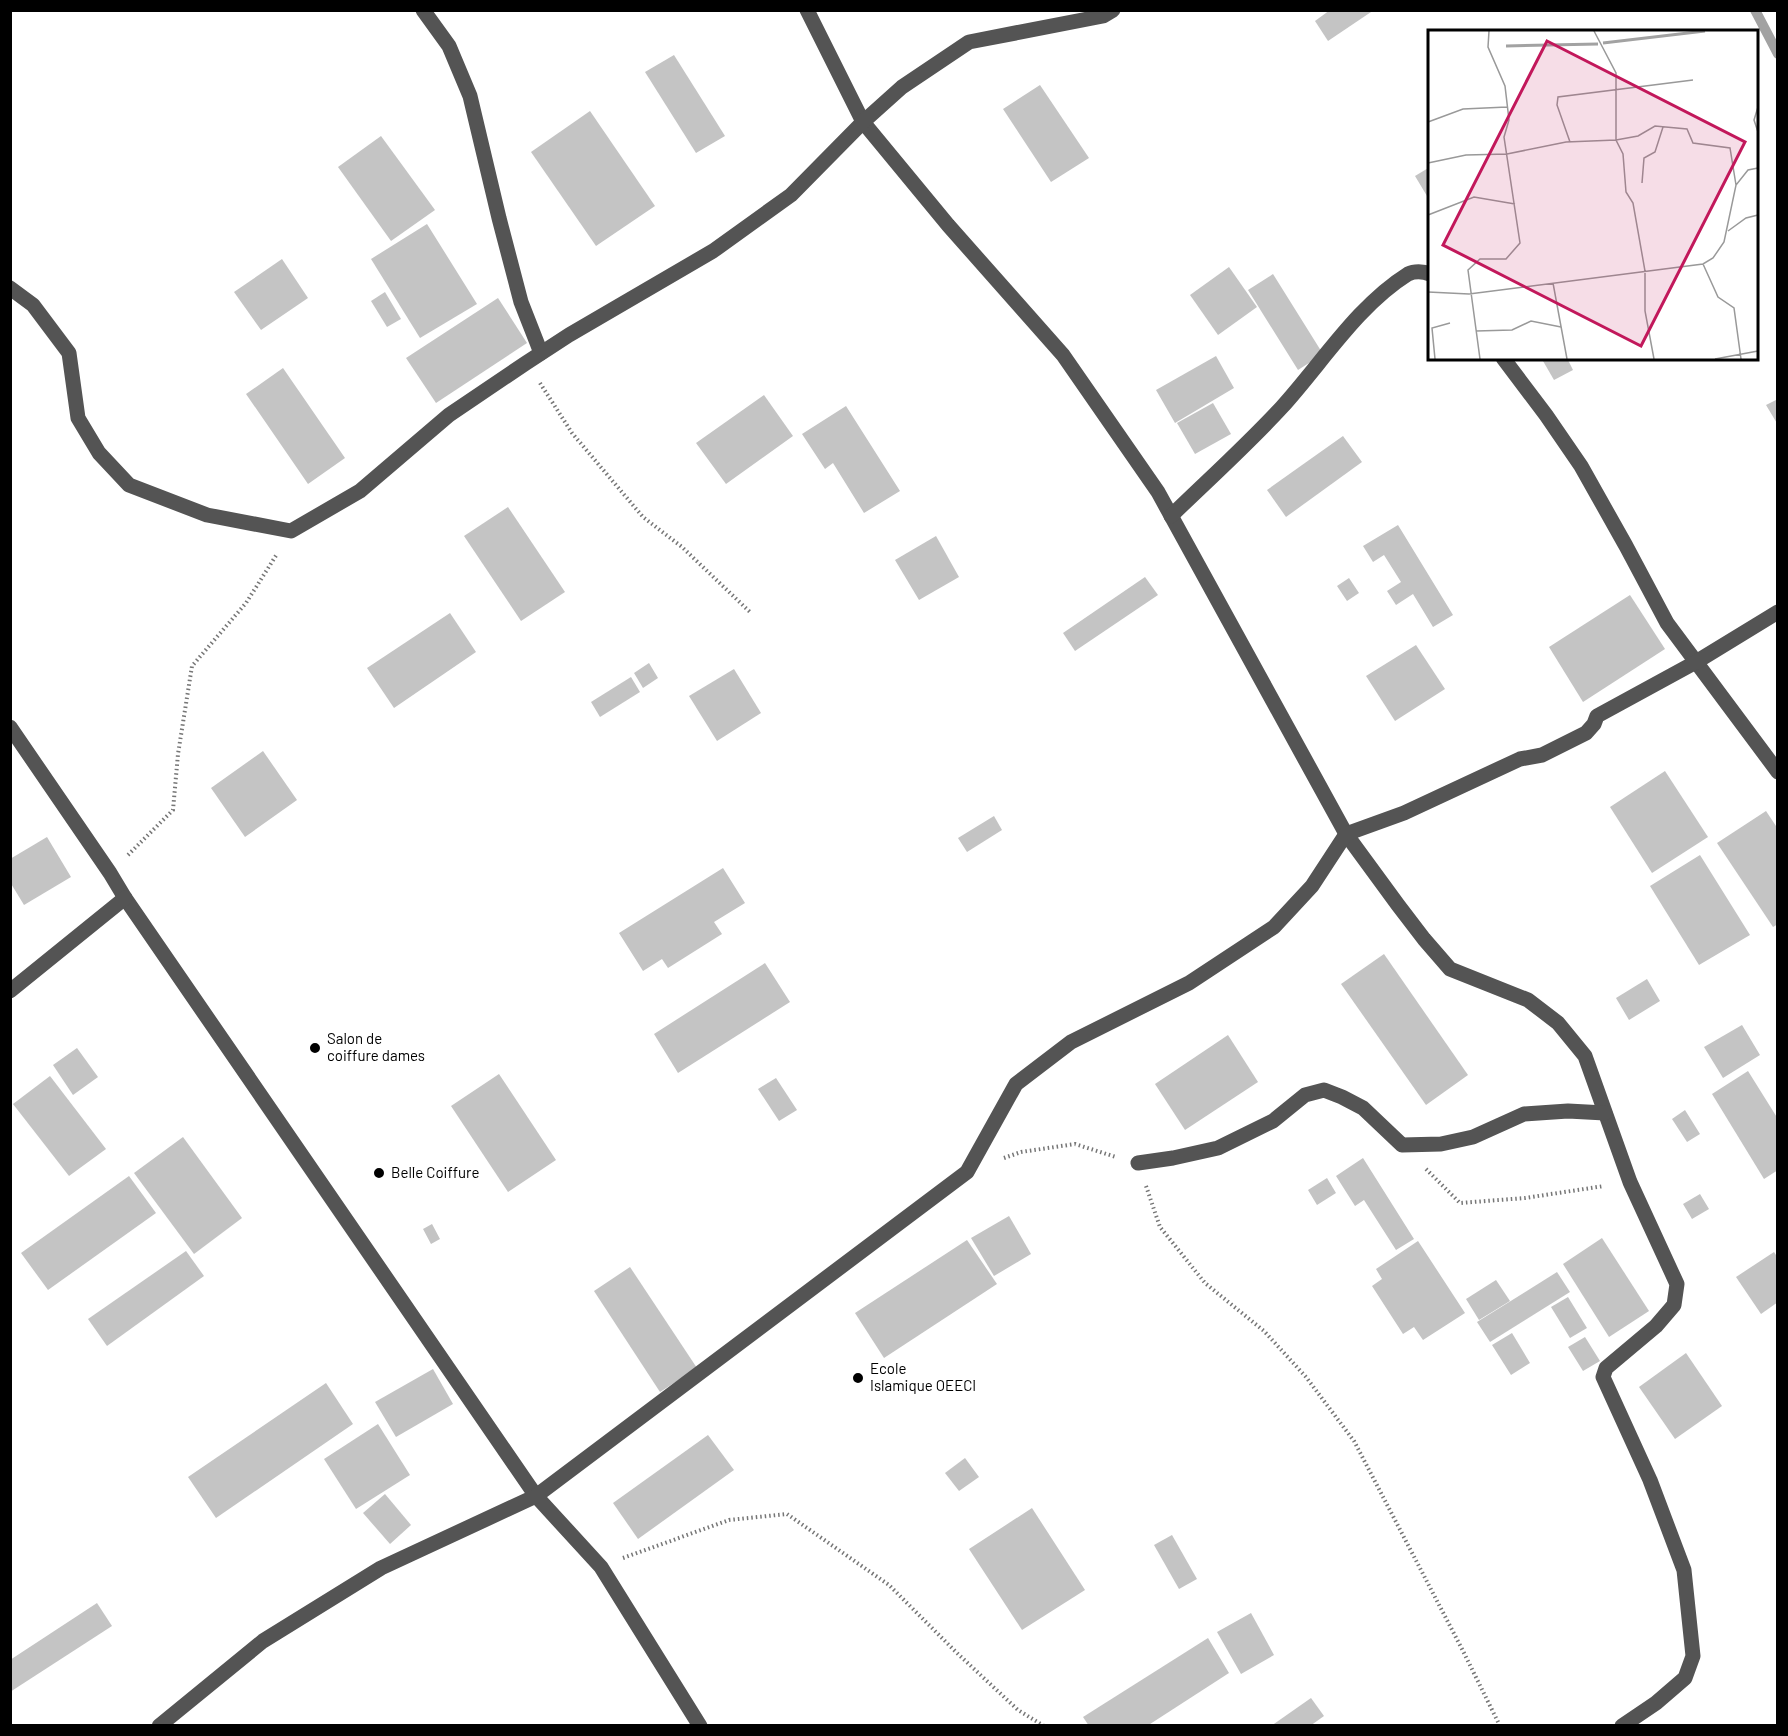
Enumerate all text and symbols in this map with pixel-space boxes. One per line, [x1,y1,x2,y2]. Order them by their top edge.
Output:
inset map [1428,30,1758,360]
place label: Salon de coiffure dames [327,1029,425,1064]
marker: Salon de coiffure dames [308,1041,322,1055]
place label: Belle Coiffure [391,1163,480,1181]
marker: Belle Coiffure [372,1166,386,1180]
place label: Ecole Islamique OEECI [870,1359,976,1394]
marker: Ecole Islamique OEECI [851,1371,865,1385]

